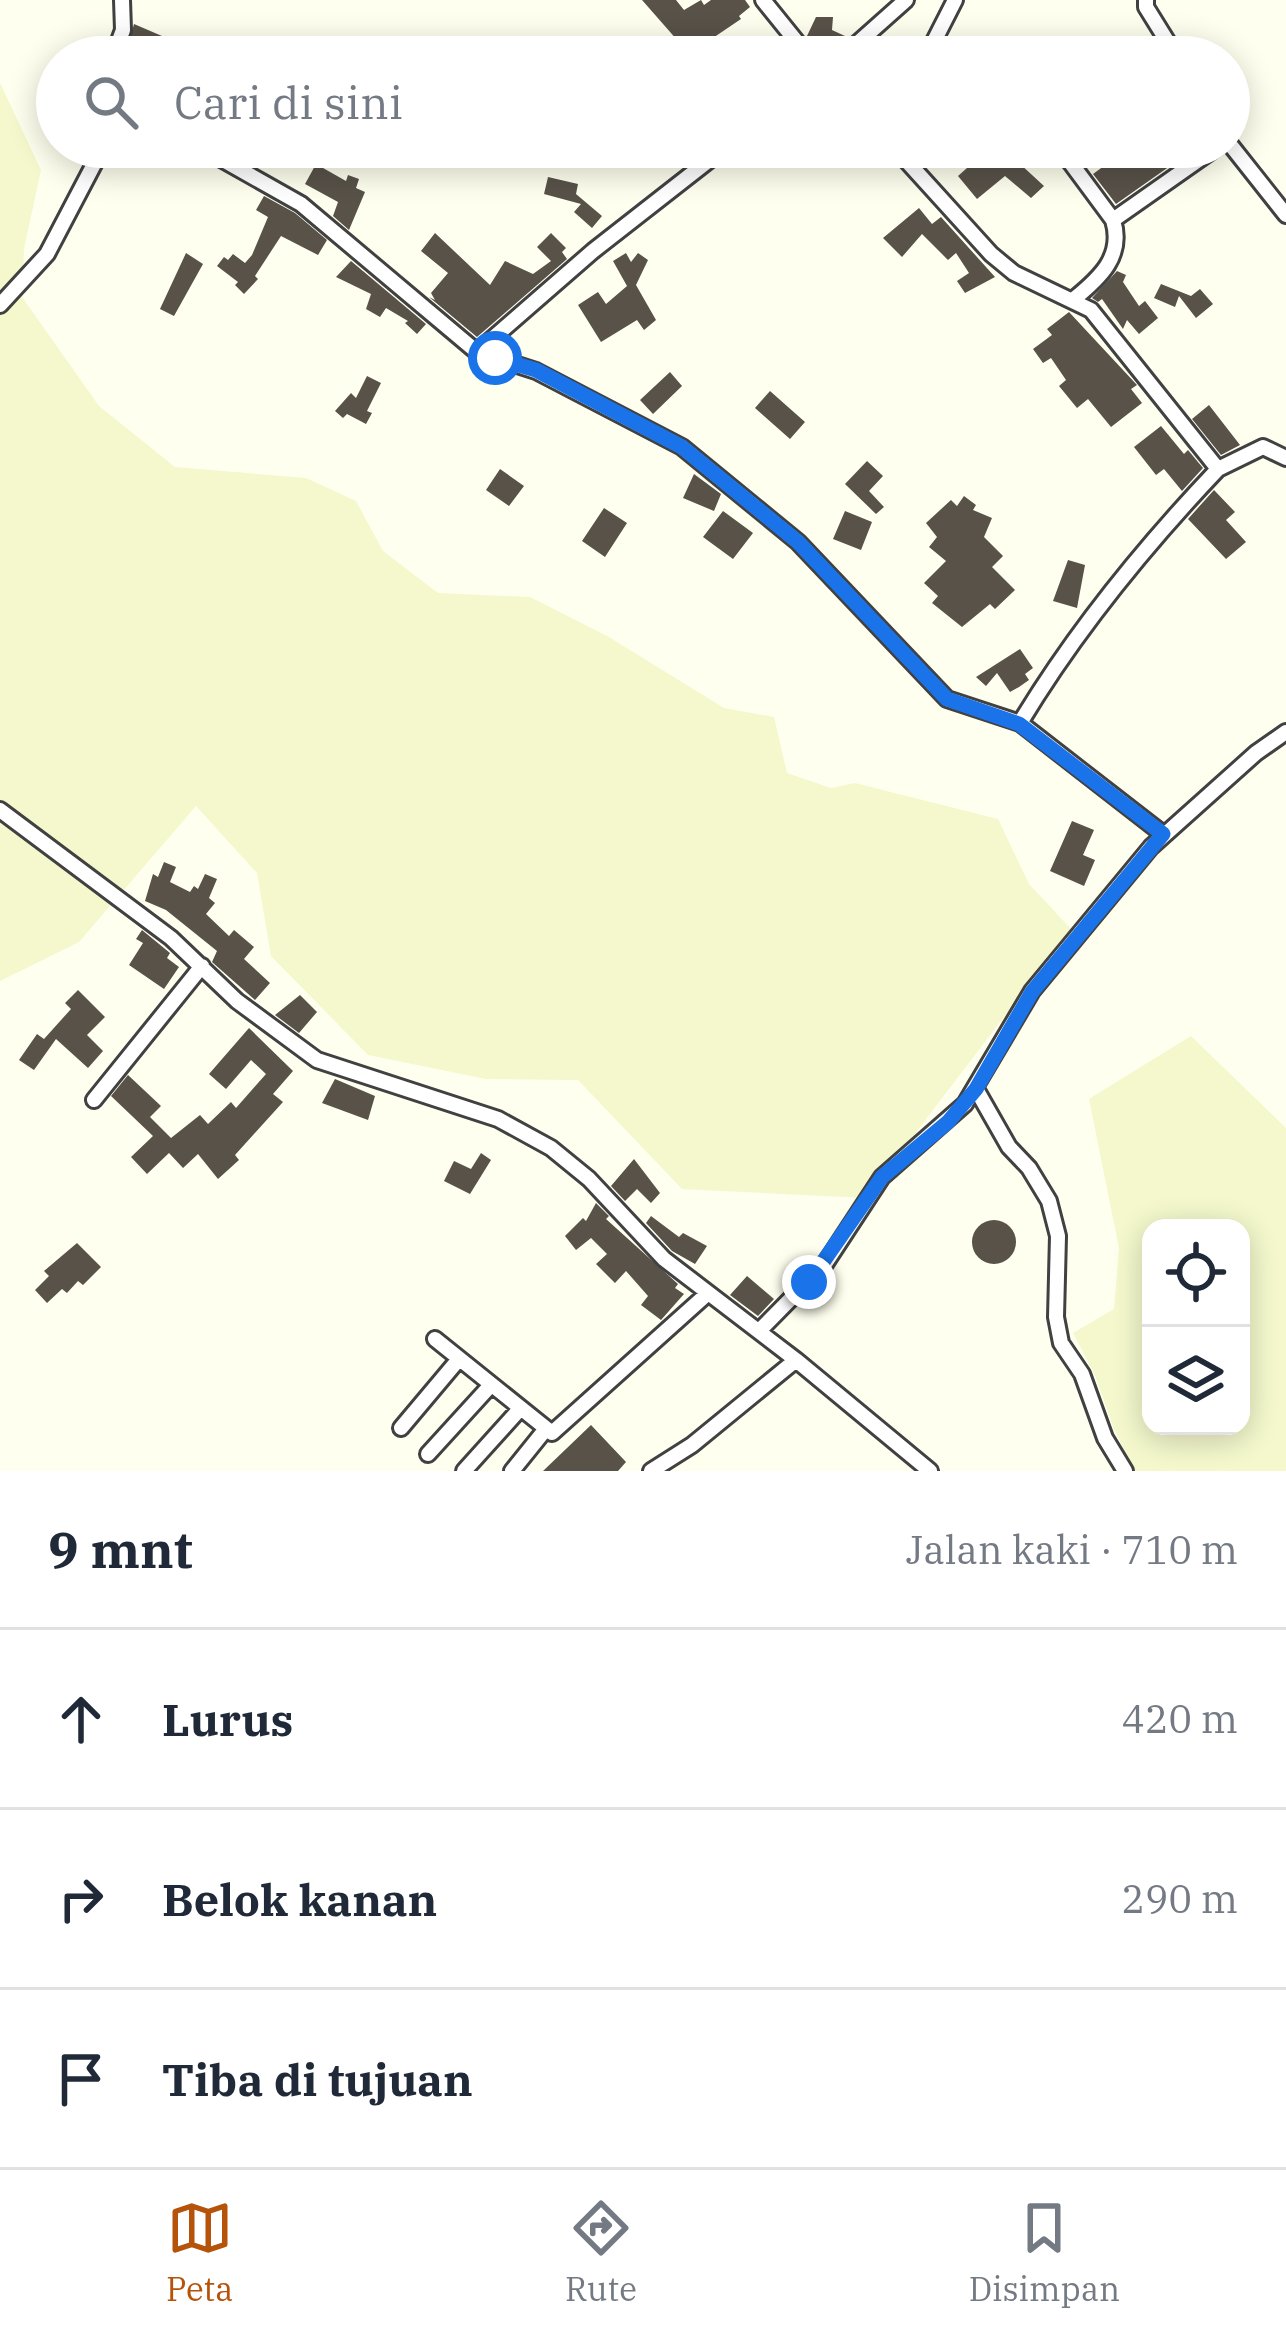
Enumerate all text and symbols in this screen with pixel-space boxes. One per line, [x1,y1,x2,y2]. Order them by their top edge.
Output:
search box [36,36,1250,168]
icon: search [78,69,144,135]
text: Cari di sini [174,73,403,131]
route start [468,331,522,385]
map controls [1142,1219,1250,1435]
button: locate [1142,1219,1250,1327]
route end [782,1255,836,1309]
button: layers [1142,1327,1250,1435]
text: 9 mnt [48,1516,193,1582]
text: Jalan kaki · 710 m [906,1524,1238,1575]
icon: ahead [48,1686,114,1752]
text: Lurus [162,1690,293,1748]
text: 420 m [1122,1693,1238,1744]
icon: right [48,1866,114,1932]
text: Belok kanan [162,1870,437,1928]
text: 290 m [1122,1873,1238,1924]
icon: arrive [48,2046,114,2112]
text: Tiba di tujuan [162,2050,473,2108]
tab: Peta [166,2195,233,2310]
tab: Rute [565,2195,637,2310]
tab: Disimpan [969,2195,1120,2310]

